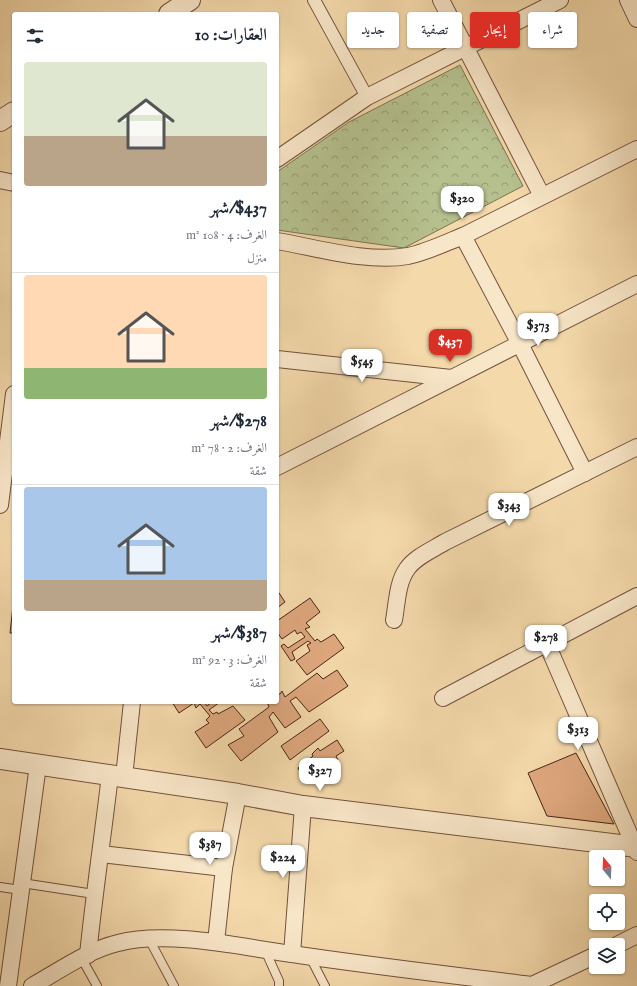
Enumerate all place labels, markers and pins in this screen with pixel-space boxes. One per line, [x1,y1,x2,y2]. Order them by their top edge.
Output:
pin: $320 [438,186,486,220]
pin: $373 [514,313,562,347]
pin: $437 [426,329,474,363]
pin: $545 [338,349,386,383]
pin: $343 [485,493,533,527]
pin: $278 [522,625,570,659]
pin: $313 [554,717,602,751]
pin: $327 [296,758,344,792]
pin: $387 [186,832,234,866]
pin: $224 [259,845,307,879]

